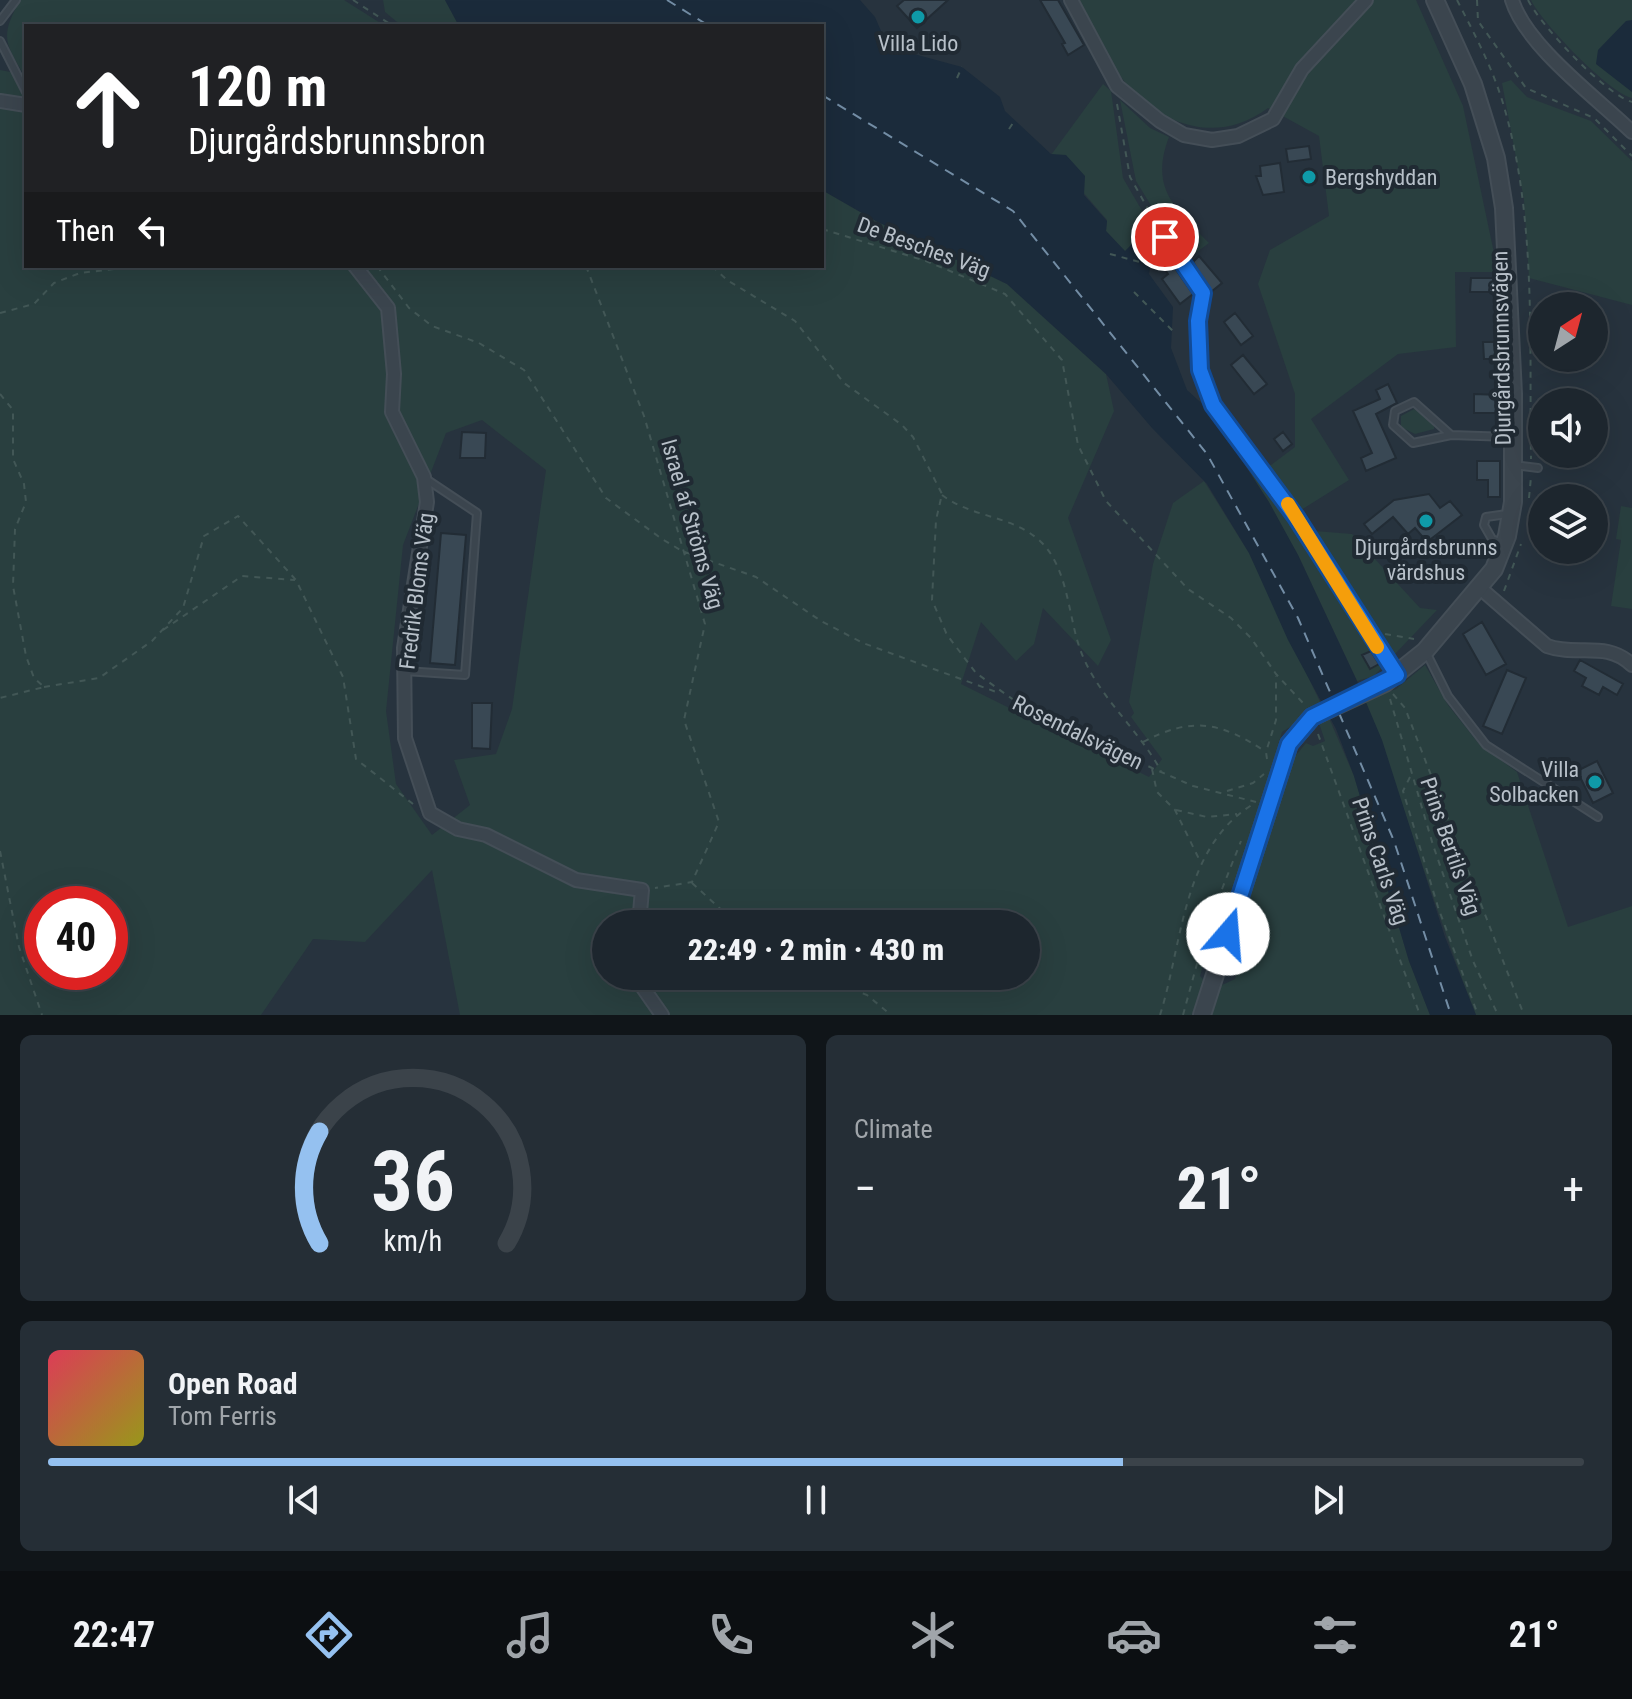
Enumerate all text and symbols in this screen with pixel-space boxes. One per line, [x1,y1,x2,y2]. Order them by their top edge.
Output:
marker: Villa Lido [909,8,927,26]
place label: Villa Lido [878,31,958,56]
text: 120 m [188,54,327,120]
icon: ahead [56,56,160,160]
text: Djurgårdsbrunnsbron [188,121,486,163]
place label: Bergshyddan [1325,165,1437,190]
marker: Bergshyddan [1300,168,1318,186]
pin [1131,203,1199,271]
icon: left [131,208,175,252]
street label: De Besches Väg [854,212,994,283]
text: Then [56,213,115,248]
icon: arrive [1143,215,1187,259]
street label: Djurgårdsbrunnsvägen [1487,250,1516,445]
north arrow [1528,292,1608,372]
map controls [1528,292,1608,564]
button: sound [1528,388,1608,468]
street label: Israel af Ströms Väg [656,436,729,612]
button: layers [1528,484,1608,564]
street label: Fredrik Bloms Väg [394,511,439,671]
marker: Djurgårdsbrunns värdshus [1417,512,1435,530]
place label: Djurgårdsbrunns värdshus [1355,535,1498,585]
street label: Rosendalsvägen [1009,690,1147,775]
place label: Villa Solbacken [1489,757,1579,807]
marker: Villa Solbacken [1586,773,1604,791]
street label: Prins Bertils Väg [1415,774,1486,918]
street label: Prins Carls Väg [1347,794,1414,928]
speed limit sign: 40 [24,886,128,990]
position arrow [1186,892,1270,976]
text: 22:49 · 2 min · 430 m [688,932,944,967]
text: Climate [854,1114,933,1144]
text: 36 [371,1133,455,1230]
text: 21° [1177,1153,1261,1224]
text: − [854,1163,876,1215]
text: + [1562,1163,1584,1215]
text: km/h [384,1224,442,1258]
text: Open Road [168,1366,298,1401]
text: Tom Ferris [168,1401,277,1431]
icon: previous [282,1478,326,1522]
icon: pause [794,1478,838,1522]
icon: next [1306,1478,1350,1522]
icon: directions [301,1607,357,1663]
icon: music [502,1607,558,1663]
icon: phone [703,1607,759,1663]
icon: climate [905,1607,961,1663]
icon: car [1106,1607,1162,1663]
icon: filters [1307,1607,1363,1663]
text: 22:47 [73,1614,155,1656]
text: 21° [1509,1614,1559,1656]

